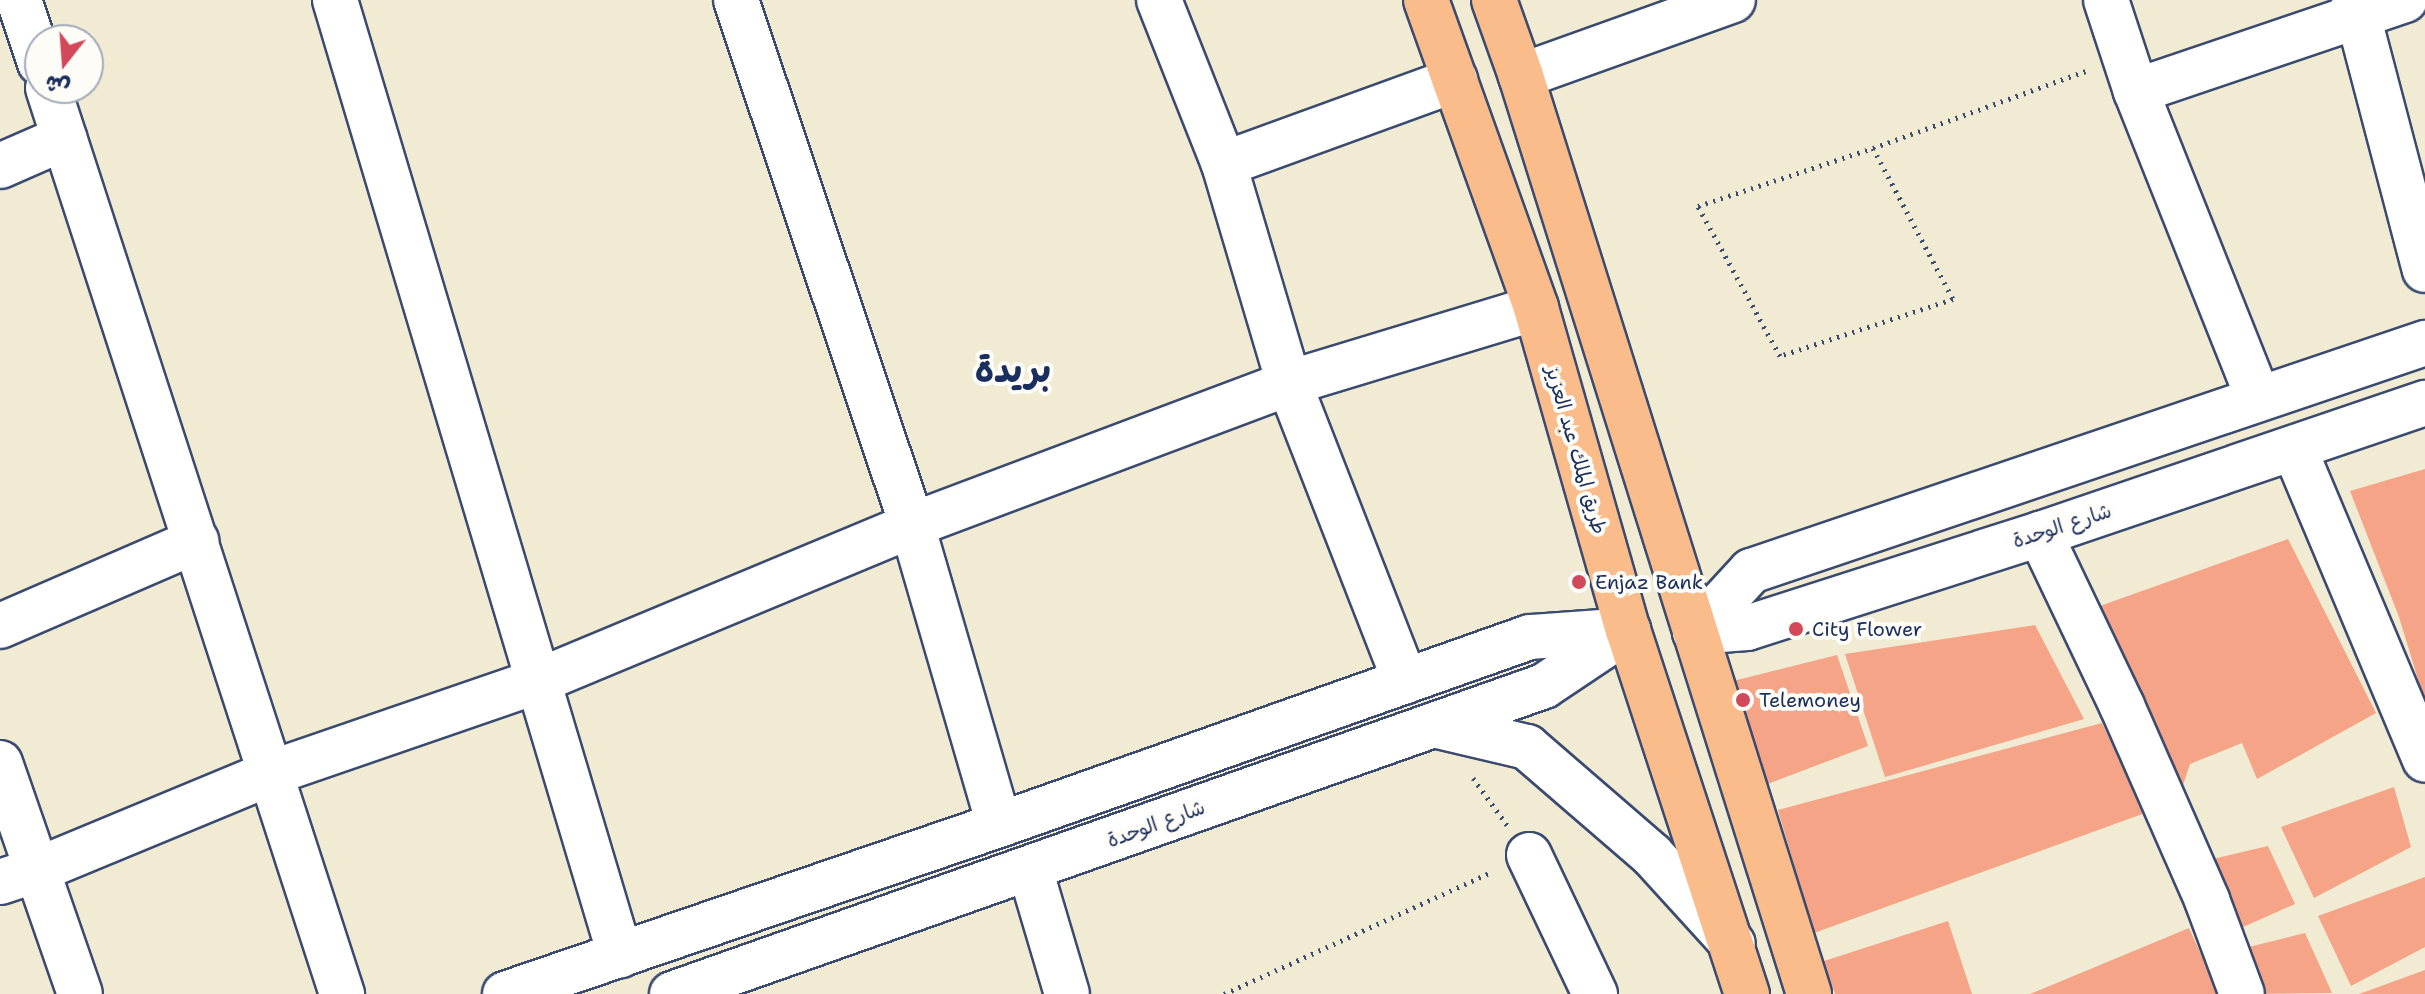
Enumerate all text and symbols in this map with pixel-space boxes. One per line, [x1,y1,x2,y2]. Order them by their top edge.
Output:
north arrow [24,24,104,104]
text: ش [42,68,73,103]
district label: بريدة [975,348,1051,392]
street label: طريق الملك عبد العزيز [1540,363,1612,537]
street label: شارع الوحدة [2010,499,2114,553]
place label: Enjaz Bank [1595,570,1703,594]
marker: Enjaz Bank [1570,573,1588,591]
place label: City Flower [1812,617,1922,641]
marker: City Flower [1787,620,1805,638]
place label: Telemoney [1759,688,1861,712]
marker: Telemoney [1734,691,1752,709]
street label: شارع الوحدة [1104,795,1208,853]

